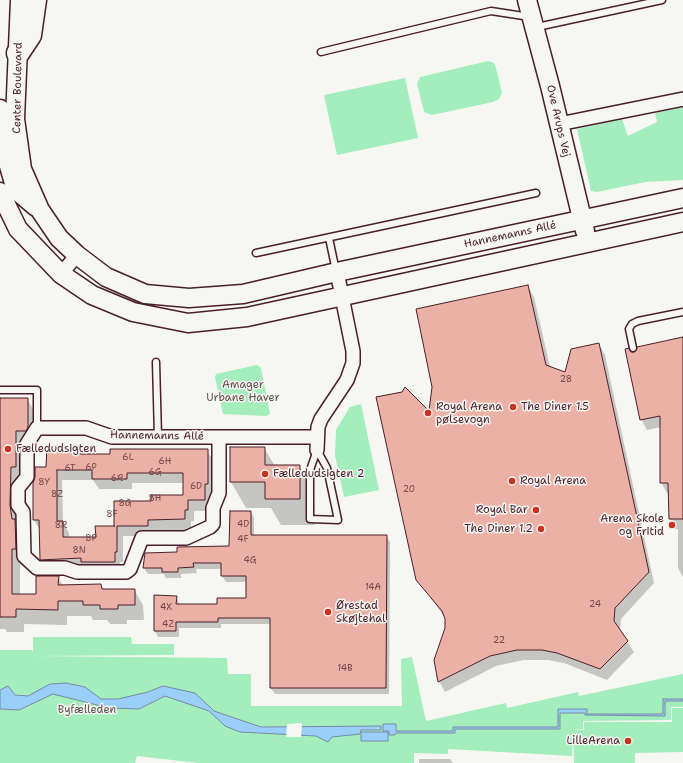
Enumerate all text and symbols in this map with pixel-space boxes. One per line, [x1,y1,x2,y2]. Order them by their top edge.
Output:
street label: Center Boulevard [11,42,25,134]
street label: Ove Arups Vej [543,84,573,158]
street label: Hannemanns Allé [463,219,557,251]
house number: 28 [560,375,572,385]
park label: Amager Urbane Haver [206,378,280,404]
place label: Royal Arena pølsevogn [436,400,502,426]
place label: The Diner 1.5 [521,400,589,414]
marker: The Diner 1.5 [508,402,518,412]
marker: Royal Arena pølsevogn [423,408,433,418]
street label: Hannemanns Allé [110,429,204,443]
place label: Fælledudsigten [16,442,96,456]
marker: Fælledudsigten [3,444,13,454]
house number: 6L [122,453,134,463]
house number: 6H [159,457,171,467]
house number: 6P [85,463,97,473]
house number: 6T [64,464,76,474]
place label: Fælledudsigten 2 [273,467,365,481]
house number: 6G [148,468,162,478]
marker: Fælledudsigten 2 [260,469,270,479]
house number: 6R [111,474,123,484]
place label: Royal Arena [520,474,586,488]
marker: Royal Arena [507,476,517,486]
house number: 8Y [38,478,50,488]
house number: 6D [190,482,202,492]
house number: 20 [403,485,415,495]
house number: 8Z [51,490,63,500]
house number: 8H [149,494,161,504]
house number: 8G [118,499,132,509]
place label: Royal Bar [476,503,528,517]
marker: Royal Bar [531,505,541,515]
house number: 8F [106,510,118,520]
place label: Arena Skole og Fritid [600,512,664,538]
house number: 4D [237,520,249,530]
marker: Arena Skole og Fritid [667,520,677,530]
house number: 8R [55,521,67,531]
place label: The Diner 1.2 [464,522,533,536]
marker: The Diner 1.2 [536,524,546,534]
house number: 8P [85,534,97,544]
house number: 4F [237,535,249,545]
house number: 8N [72,546,86,556]
house number: 4G [243,556,257,566]
house number: 14A [365,583,381,593]
place label: Ørestad Skøjtehal [336,599,385,625]
house number: 24 [589,600,601,610]
house number: 4X [160,603,172,613]
marker: Ørestad Skøjtehal [323,607,333,617]
house number: 4Z [162,620,174,630]
house number: 22 [493,636,505,646]
house number: 14B [338,664,352,674]
park label: Byfælleden [58,703,116,717]
place label: LilleArena [567,734,620,748]
marker: LilleArena [623,736,633,746]

